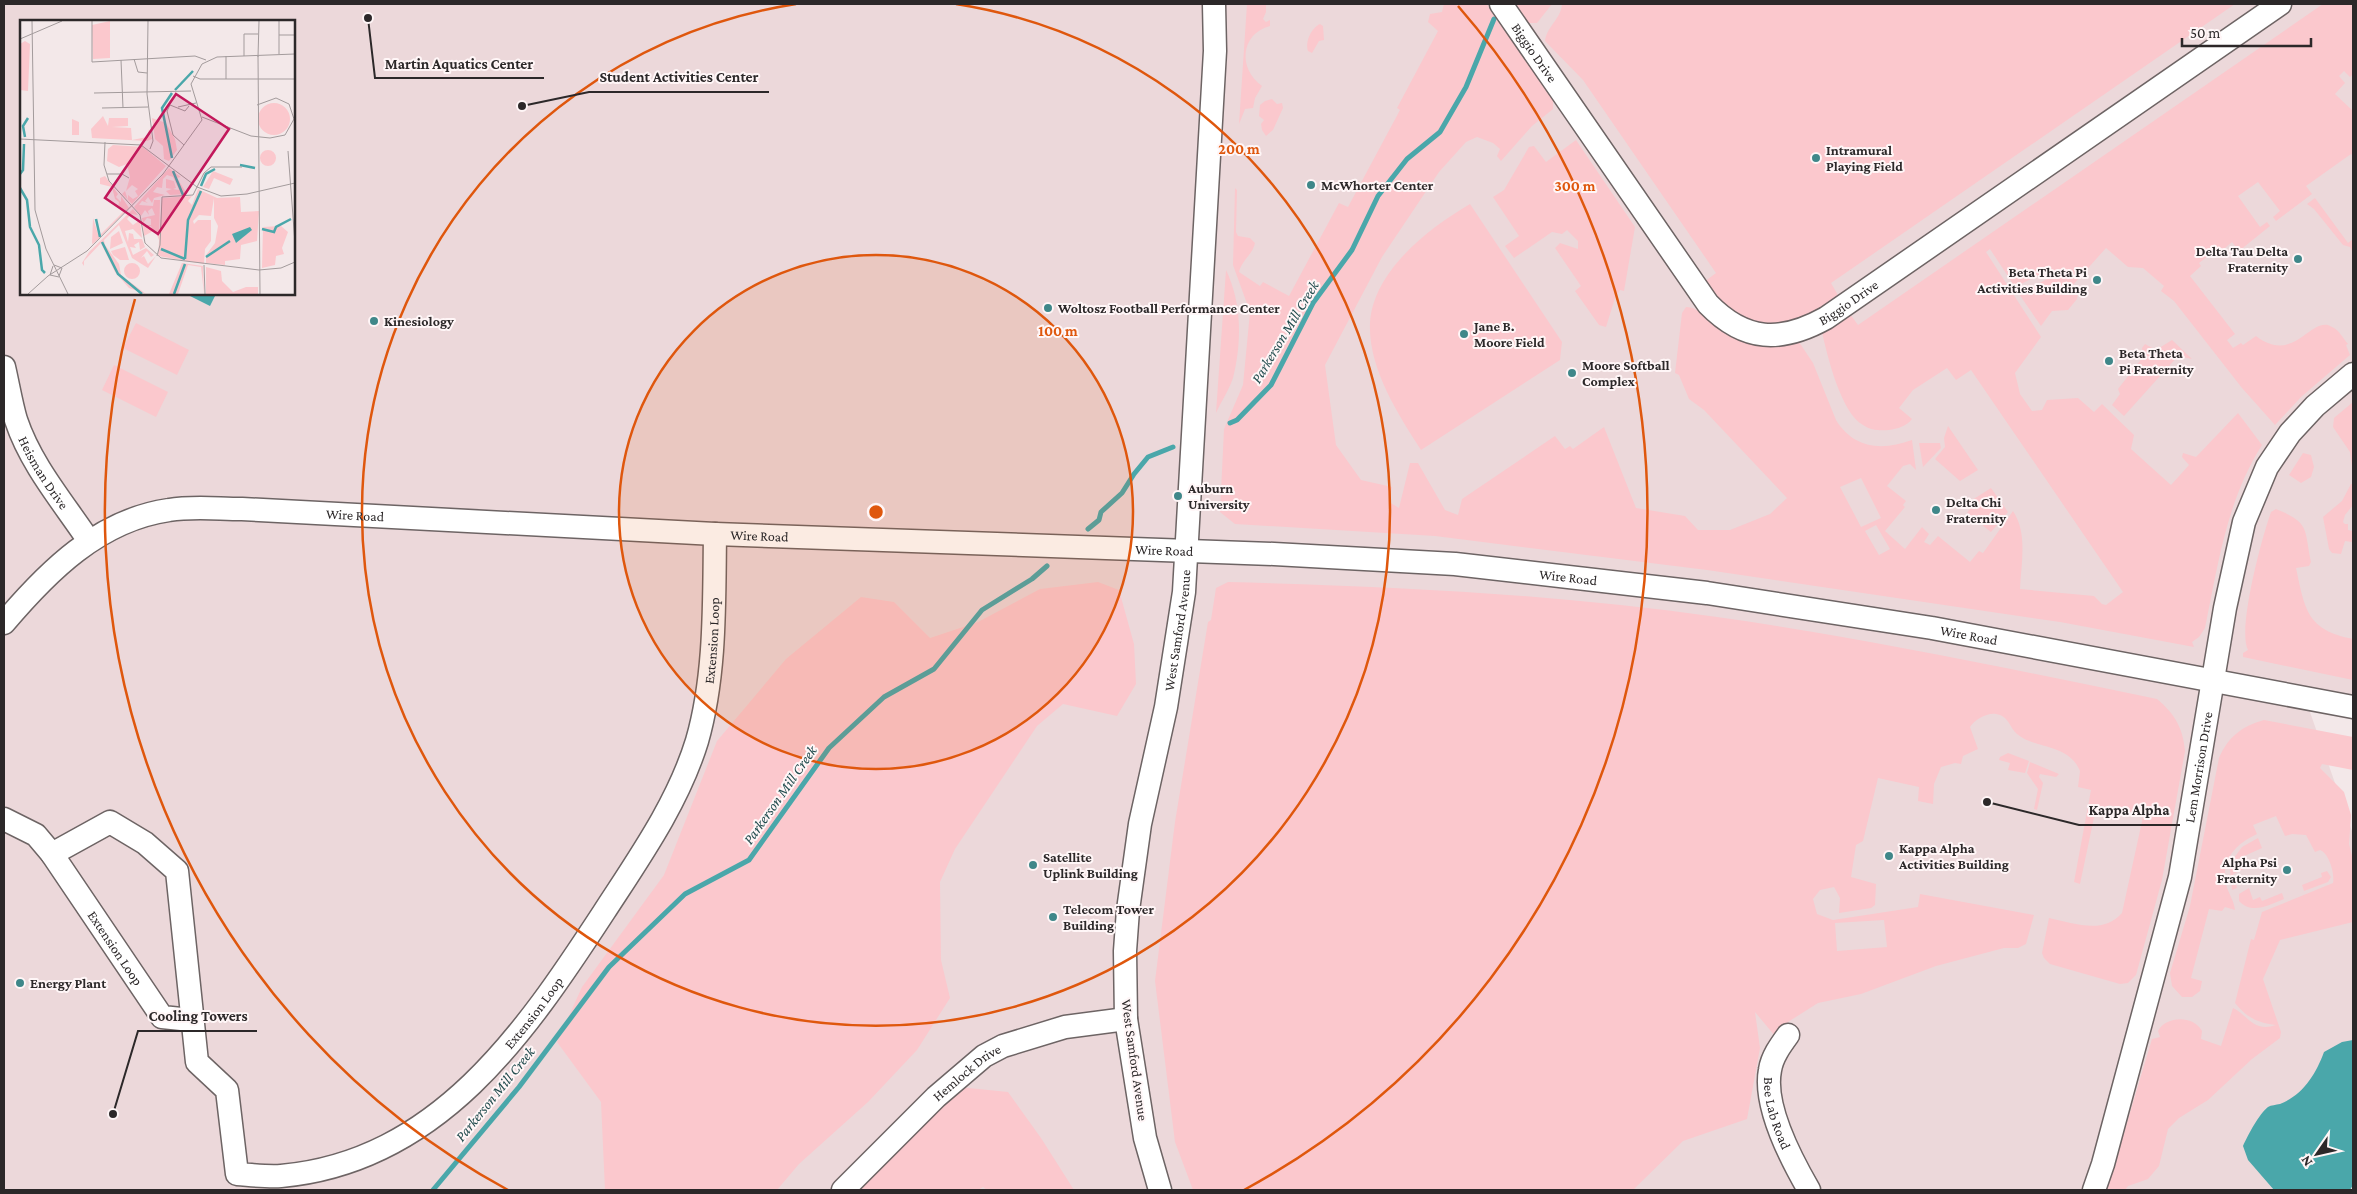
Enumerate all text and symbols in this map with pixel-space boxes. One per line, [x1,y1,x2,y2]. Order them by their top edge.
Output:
scale bar [2182,15,2311,47]
inset map [20,20,295,295]
street label: Biggio Drive [1508,20,1561,85]
text: 50 m [2190,25,2220,41]
callout: Martin Aquatics Center [375,48,544,78]
text: Martin Aquatics Center [385,56,533,72]
callout: Student Activities Center [589,62,769,92]
text: Student Activities Center [599,69,759,85]
text: 200 m [1218,141,1260,157]
place label: Intramural Playing Field [1826,142,1903,174]
marker: Intramural Playing Field [1810,152,1822,164]
place label: McWhorter Center [1321,177,1434,193]
text: 300 m [1554,178,1596,194]
marker: McWhorter Center [1305,179,1317,191]
place label: Delta Tau Delta Fraternity [2196,243,2288,275]
marker: Delta Tau Delta Fraternity [2292,253,2304,265]
place label: Beta Theta Pi Activities Building [1976,264,2087,296]
marker: Beta Theta Pi Activities Building [2091,274,2103,286]
street label: Biggio Drive [1816,276,1881,328]
water label: Parkerson Mill Creek [1248,277,1323,386]
place label: Woltosz Football Performance Center [1057,300,1280,316]
marker: Woltosz Football Performance Center [1042,302,1054,314]
place label: Kinesiology [384,313,454,329]
marker: Kinesiology [368,315,380,327]
place label: Jane B. Moore Field [1472,318,1545,350]
text: 100 m [1038,323,1078,339]
marker: Jane B. Moore Field [1458,328,1470,340]
place label: Beta Theta Pi Fraternity [2119,345,2194,377]
marker: Beta Theta Pi Fraternity [2103,355,2115,367]
place label: Moore Softball Complex [1582,357,1670,389]
marker: Moore Softball Complex [1566,367,1578,379]
street label: Heisman Drive [15,434,72,512]
place label: Auburn University [1187,480,1250,512]
marker: Auburn University [1172,490,1184,502]
place label: Delta Chi Fraternity [1946,494,2006,526]
centre of rings [867,503,885,521]
marker: Delta Chi Fraternity [1930,504,1942,516]
street label: Wire Road [326,505,385,525]
street label: Wire Road [730,527,790,545]
street label: Wire Road [1135,541,1194,559]
street label: Wire Road [1538,566,1599,588]
street label: West Samford Avenue [1161,569,1193,692]
street label: Extension Loop [701,597,722,685]
street label: Wire Road [1939,622,2000,648]
street label: Lem Morrison Drive [2181,710,2216,824]
water label: Parkerson Mill Creek [740,742,821,847]
callout: Kappa Alpha [2079,795,2180,825]
text: Kappa Alpha [2089,802,2170,818]
place label: Kappa Alpha Activities Building [1898,840,2009,872]
place label: Satellite Uplink Building [1043,849,1138,881]
marker: Kappa Alpha Activities Building [1883,850,1895,862]
place label: Alpha Psi Fraternity [2217,854,2277,886]
marker: Satellite Uplink Building [1027,859,1039,871]
marker: Alpha Psi Fraternity [2281,864,2293,876]
place label: Telecom Tower Building [1063,901,1154,933]
street label: Extension Loop [85,908,146,988]
marker: Telecom Tower Building [1047,911,1059,923]
street label: Extension Loop [501,974,566,1052]
place label: Energy Plant [30,975,107,991]
marker: Energy Plant [14,977,26,989]
street label: West Samford Avenue [1119,998,1151,1122]
callout: Cooling Towers [138,1001,257,1031]
text: Cooling Towers [148,1008,248,1024]
street label: Hemlock Drive [929,1041,1003,1104]
water label: Parkerson Mill Creek [452,1043,539,1144]
street label: Bee Lab Road [1761,1077,1795,1152]
north arrow [2292,1129,2342,1179]
text: N [2297,1152,2316,1170]

